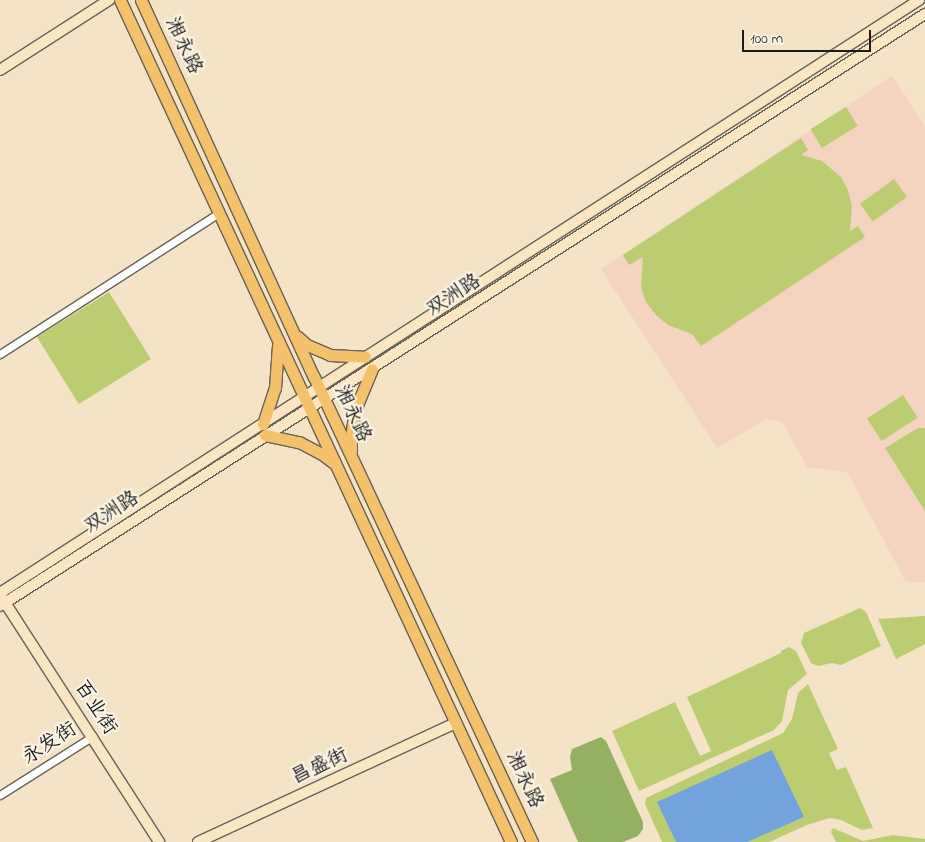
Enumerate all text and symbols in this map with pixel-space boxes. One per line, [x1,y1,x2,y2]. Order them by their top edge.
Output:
street label: 湘永路 [159,14,207,78]
scale bar [745,20,874,52]
text: 100 m [750,28,783,50]
street label: 双洲路 [422,270,486,322]
street label: 湘永路 [328,382,376,446]
street label: 双洲路 [80,487,144,539]
street label: 百业街 [69,676,121,740]
street label: 永发街 [18,718,82,770]
street label: 昌盛街 [288,743,352,791]
street label: 湘永路 [500,748,548,812]

